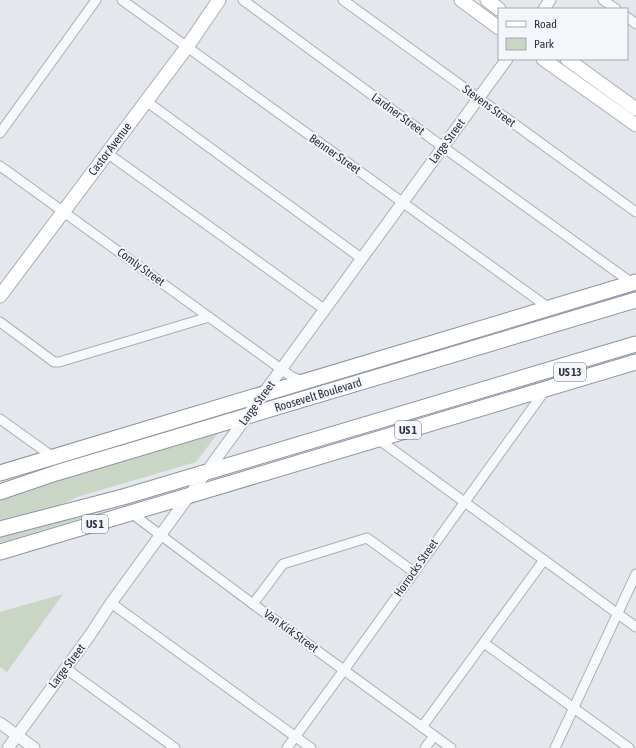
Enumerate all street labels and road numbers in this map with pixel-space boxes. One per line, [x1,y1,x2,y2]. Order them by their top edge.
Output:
street label: Stevens Street [460,82,519,130]
street label: Lardner Street [369,90,428,138]
street label: Large Street [426,116,468,166]
street label: Castor Avenue [86,120,134,178]
street label: Benner Street [307,131,364,177]
street label: Comly Street [114,245,168,289]
road number: US 13 [554,363,586,381]
street label: Roosevelt Boulevard [273,375,363,415]
street label: Large Street [236,378,278,428]
road number: US 1 [395,421,421,439]
road number: US 1 [82,515,108,533]
street label: Horrocks Street [391,536,441,600]
street label: Van Kirk Street [261,607,321,656]
street label: Large Street [46,641,88,691]

